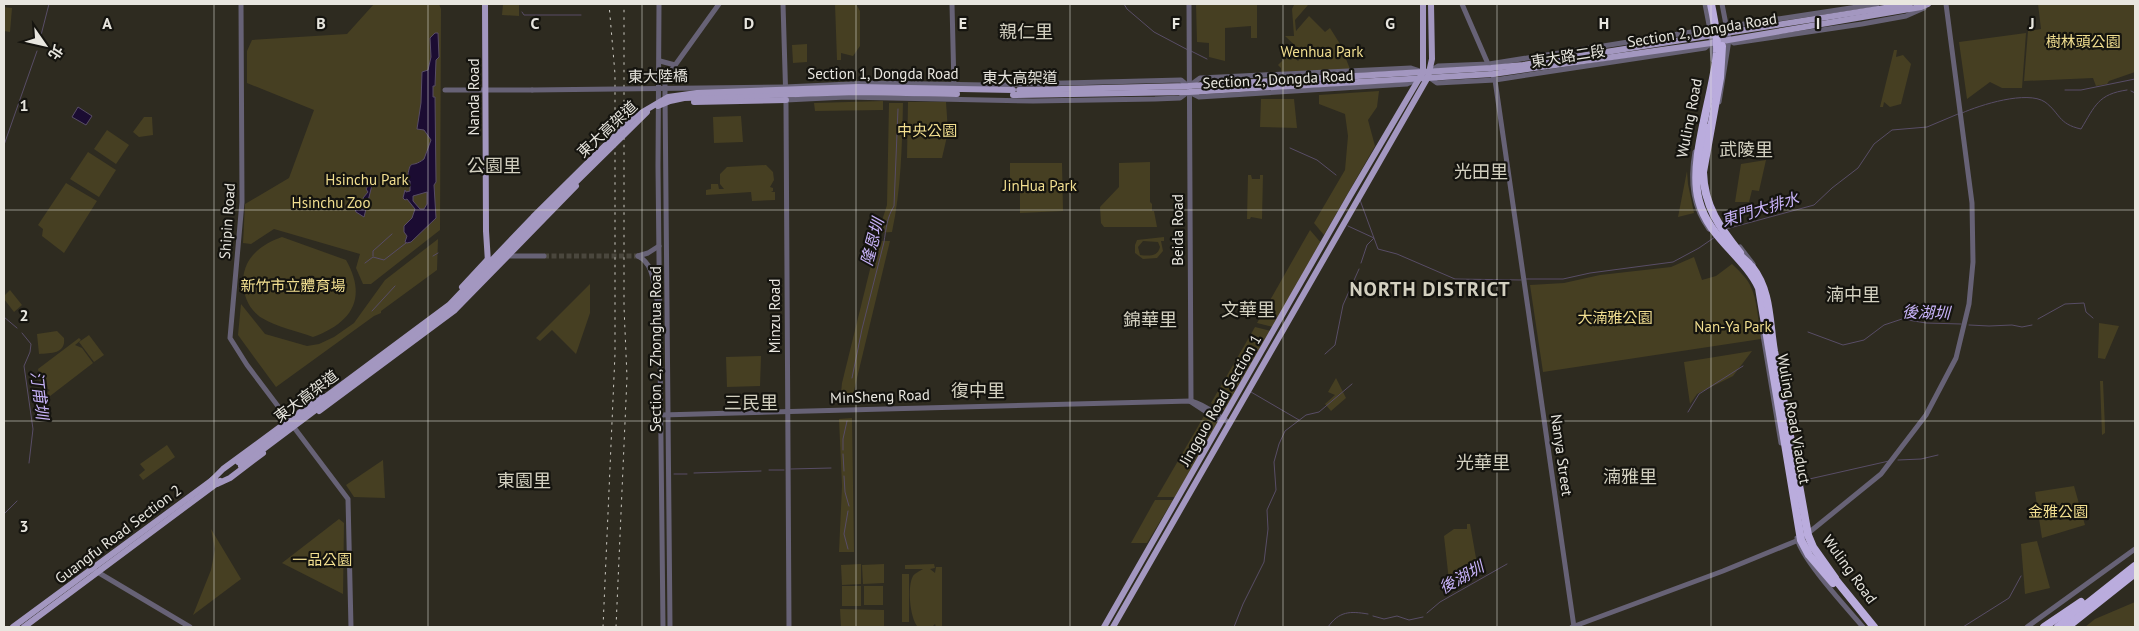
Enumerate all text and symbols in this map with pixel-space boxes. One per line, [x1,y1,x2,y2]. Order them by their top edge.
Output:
street label: Section 2, Dongda Road [1626,9,1778,51]
text: A [102,13,112,33]
text: B [316,13,326,33]
text: C [531,13,540,33]
text: D [744,13,754,33]
text: E [959,13,967,33]
text: F [1172,13,1180,33]
text: G [1385,13,1395,33]
text: H [1599,13,1609,33]
text: I [1816,13,1820,33]
text: J [2028,13,2035,33]
north arrow [20,20,70,70]
district label: 親仁里 [999,20,1053,43]
park label: 樹林頭公園 [2045,32,2121,51]
text: 北 [44,41,67,63]
street label: 東大路二段 [1529,41,1607,71]
park label: Wenhua Park [1281,42,1364,61]
street label: Nanda Road [464,58,483,136]
street label: Section 1, Dongda Road [807,64,959,83]
street label: 東大陸橋 [628,66,688,86]
street label: Section 2, Dongda Road [1202,66,1354,92]
street label: 東大高架道 [982,68,1058,87]
street label: Wuling Road [1672,77,1706,159]
text: 1 [19,95,29,115]
street label: 東大高架道 [573,96,641,162]
park label: 中央公園 [897,121,957,140]
district label: 武陵里 [1719,138,1773,161]
district label: 公園里 [467,154,521,177]
district label: 光田里 [1454,160,1508,183]
park label: Hsinchu Park [325,170,409,189]
park label: JinHua Park [1002,176,1078,195]
street label: Shipin Road [215,182,239,260]
water label: 東門大排水 [1719,187,1802,230]
park label: Hsinchu Zoo [292,193,370,212]
street label: Beida Road [1168,194,1187,266]
water label: 隆恩圳 [856,214,888,268]
street label: Section 2, Zhonghua Road [646,266,665,432]
park label: 新竹市立體育場 [240,276,346,295]
district label: NORTH DISTRICT [1349,276,1511,302]
street label: Minzu Road [765,279,784,353]
district label: 湳中里 [1826,283,1880,306]
district label: 文華里 [1221,298,1275,321]
water label: 後湖圳 [1902,301,1952,323]
text: 2 [19,305,29,325]
district label: 錦華里 [1123,308,1177,331]
park label: 大湳雅公園 [1577,308,1653,327]
park label: Nan-Ya Park [1694,317,1772,336]
street label: Jingguo Road Section 1 [1174,331,1265,470]
street label: Wuling Road Viaduct [1773,352,1815,486]
street label: 東大高架道 [270,366,342,426]
water label: 汀甫圳 [27,370,53,422]
district label: 復中里 [951,379,1005,402]
street label: MinSheng Road [830,385,930,407]
district label: 三民里 [724,391,778,414]
street label: Nanya Street [1547,413,1577,497]
district label: 光華里 [1456,451,1510,474]
district label: 湳雅里 [1603,465,1657,488]
district label: 東園里 [497,469,551,492]
street label: Guangfu Road Section 2 [51,480,185,588]
park label: 金雅公園 [2028,502,2088,521]
text: 3 [19,516,29,536]
street label: Wuling Road [1819,531,1881,607]
park label: 一品公園 [292,550,352,569]
water label: 後湖圳 [1435,556,1489,597]

